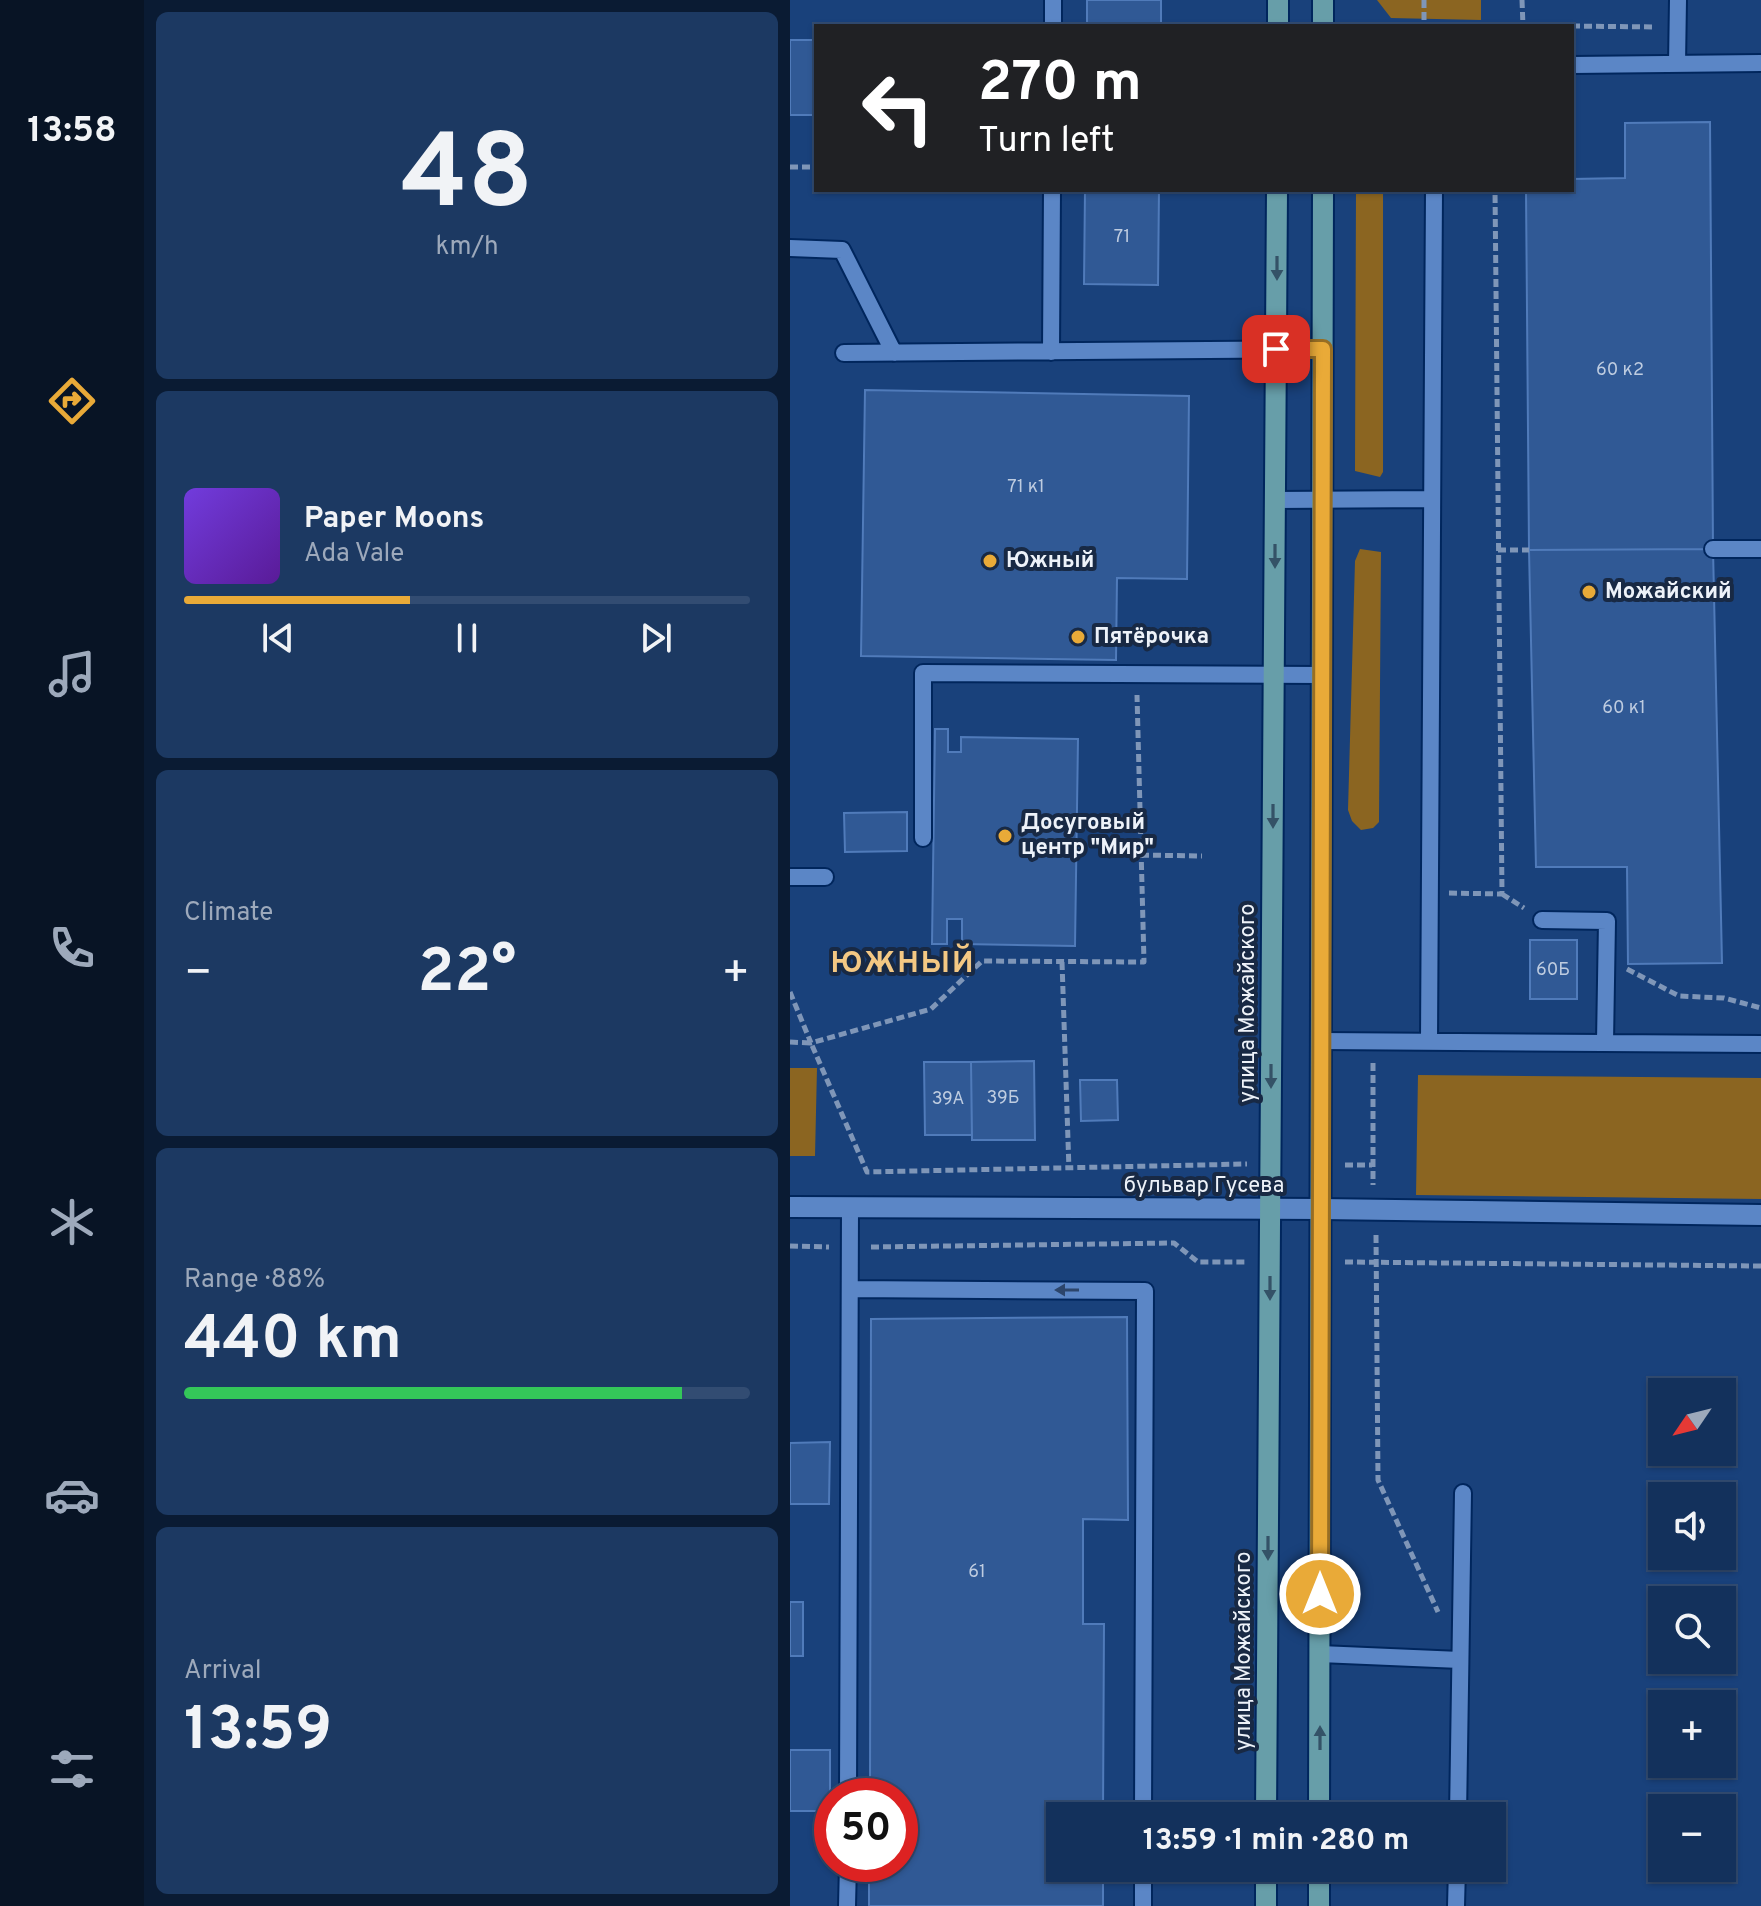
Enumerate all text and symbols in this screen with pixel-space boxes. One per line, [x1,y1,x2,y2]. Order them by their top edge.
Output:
text: 270 m [978,50,1142,120]
icon: left [846,56,950,160]
text: 13:58 [27,109,117,155]
text: 48 [401,113,533,245]
text: Turn left [978,119,1115,165]
house number: 71 [1114,226,1130,249]
text: km/h [435,231,499,264]
one-way arrow [1271,256,1283,281]
pin [1242,315,1310,383]
icon: arrive [1254,327,1298,371]
house number: 60 к2 [1596,359,1644,382]
icon: directions [44,373,100,429]
house number: 71 к1 [1007,476,1045,499]
text: Paper Moons [304,501,484,538]
text: Ada Vale [304,538,404,571]
one-way arrow [1269,544,1281,569]
place label: Южный [1006,548,1094,575]
marker: Южный [981,552,999,570]
place label: Можайский [1605,579,1732,606]
marker: Можайский [1580,583,1598,601]
icon: previous [256,616,300,660]
icon: pause [445,616,489,660]
icon: next [634,616,678,660]
place label: Пятёрочка [1094,624,1209,651]
marker: Пятёрочка [1069,628,1087,646]
icon: music [44,646,100,702]
house number: 60 к1 [1602,697,1646,720]
one-way arrow [1267,804,1279,829]
place label: Досуговый центр "Мир" [1021,810,1154,862]
marker: Досуговый центр "Мир" [996,827,1014,845]
text: Climate [184,897,273,930]
street label: улица Можайского [1235,903,1262,1103]
icon: phone [44,920,100,976]
text: 22° [418,937,516,1013]
district label: ЮЖНЫЙ [831,943,975,983]
text: − [184,947,212,1003]
text: + [722,947,750,1003]
house number: 60Б [1536,959,1570,982]
one-way arrow [1265,1064,1278,1089]
house number: 39Б [986,1087,1020,1110]
house number: 39А [932,1088,964,1111]
street label: бульвар Гусева [1124,1173,1284,1200]
icon: climate [44,1194,100,1250]
text: Range · 88% [184,1264,325,1297]
one-way arrow [1264,1276,1276,1301]
one-way arrow [1054,1284,1079,1296]
text: 440 km [184,1304,402,1380]
north arrow [1648,1378,1736,1466]
map controls [1648,1378,1736,1882]
icon: car [44,1467,100,1523]
button: sound [1648,1482,1736,1570]
one-way arrow [1262,1536,1274,1561]
street label: улица Можайского [1231,1551,1258,1751]
position arrow [1278,1552,1362,1636]
house number: 61 [968,1561,986,1584]
button: search [1648,1586,1736,1674]
text: Arrival [184,1655,262,1688]
button: + [1648,1690,1736,1778]
text: 13:59 [184,1695,332,1771]
one-way arrow [1314,1725,1326,1750]
icon: filters [44,1741,100,1797]
speed limit sign: 50 [814,1778,918,1882]
button: − [1648,1794,1736,1882]
text: 13:59 · 1 min · 280 m [1143,1823,1409,1860]

